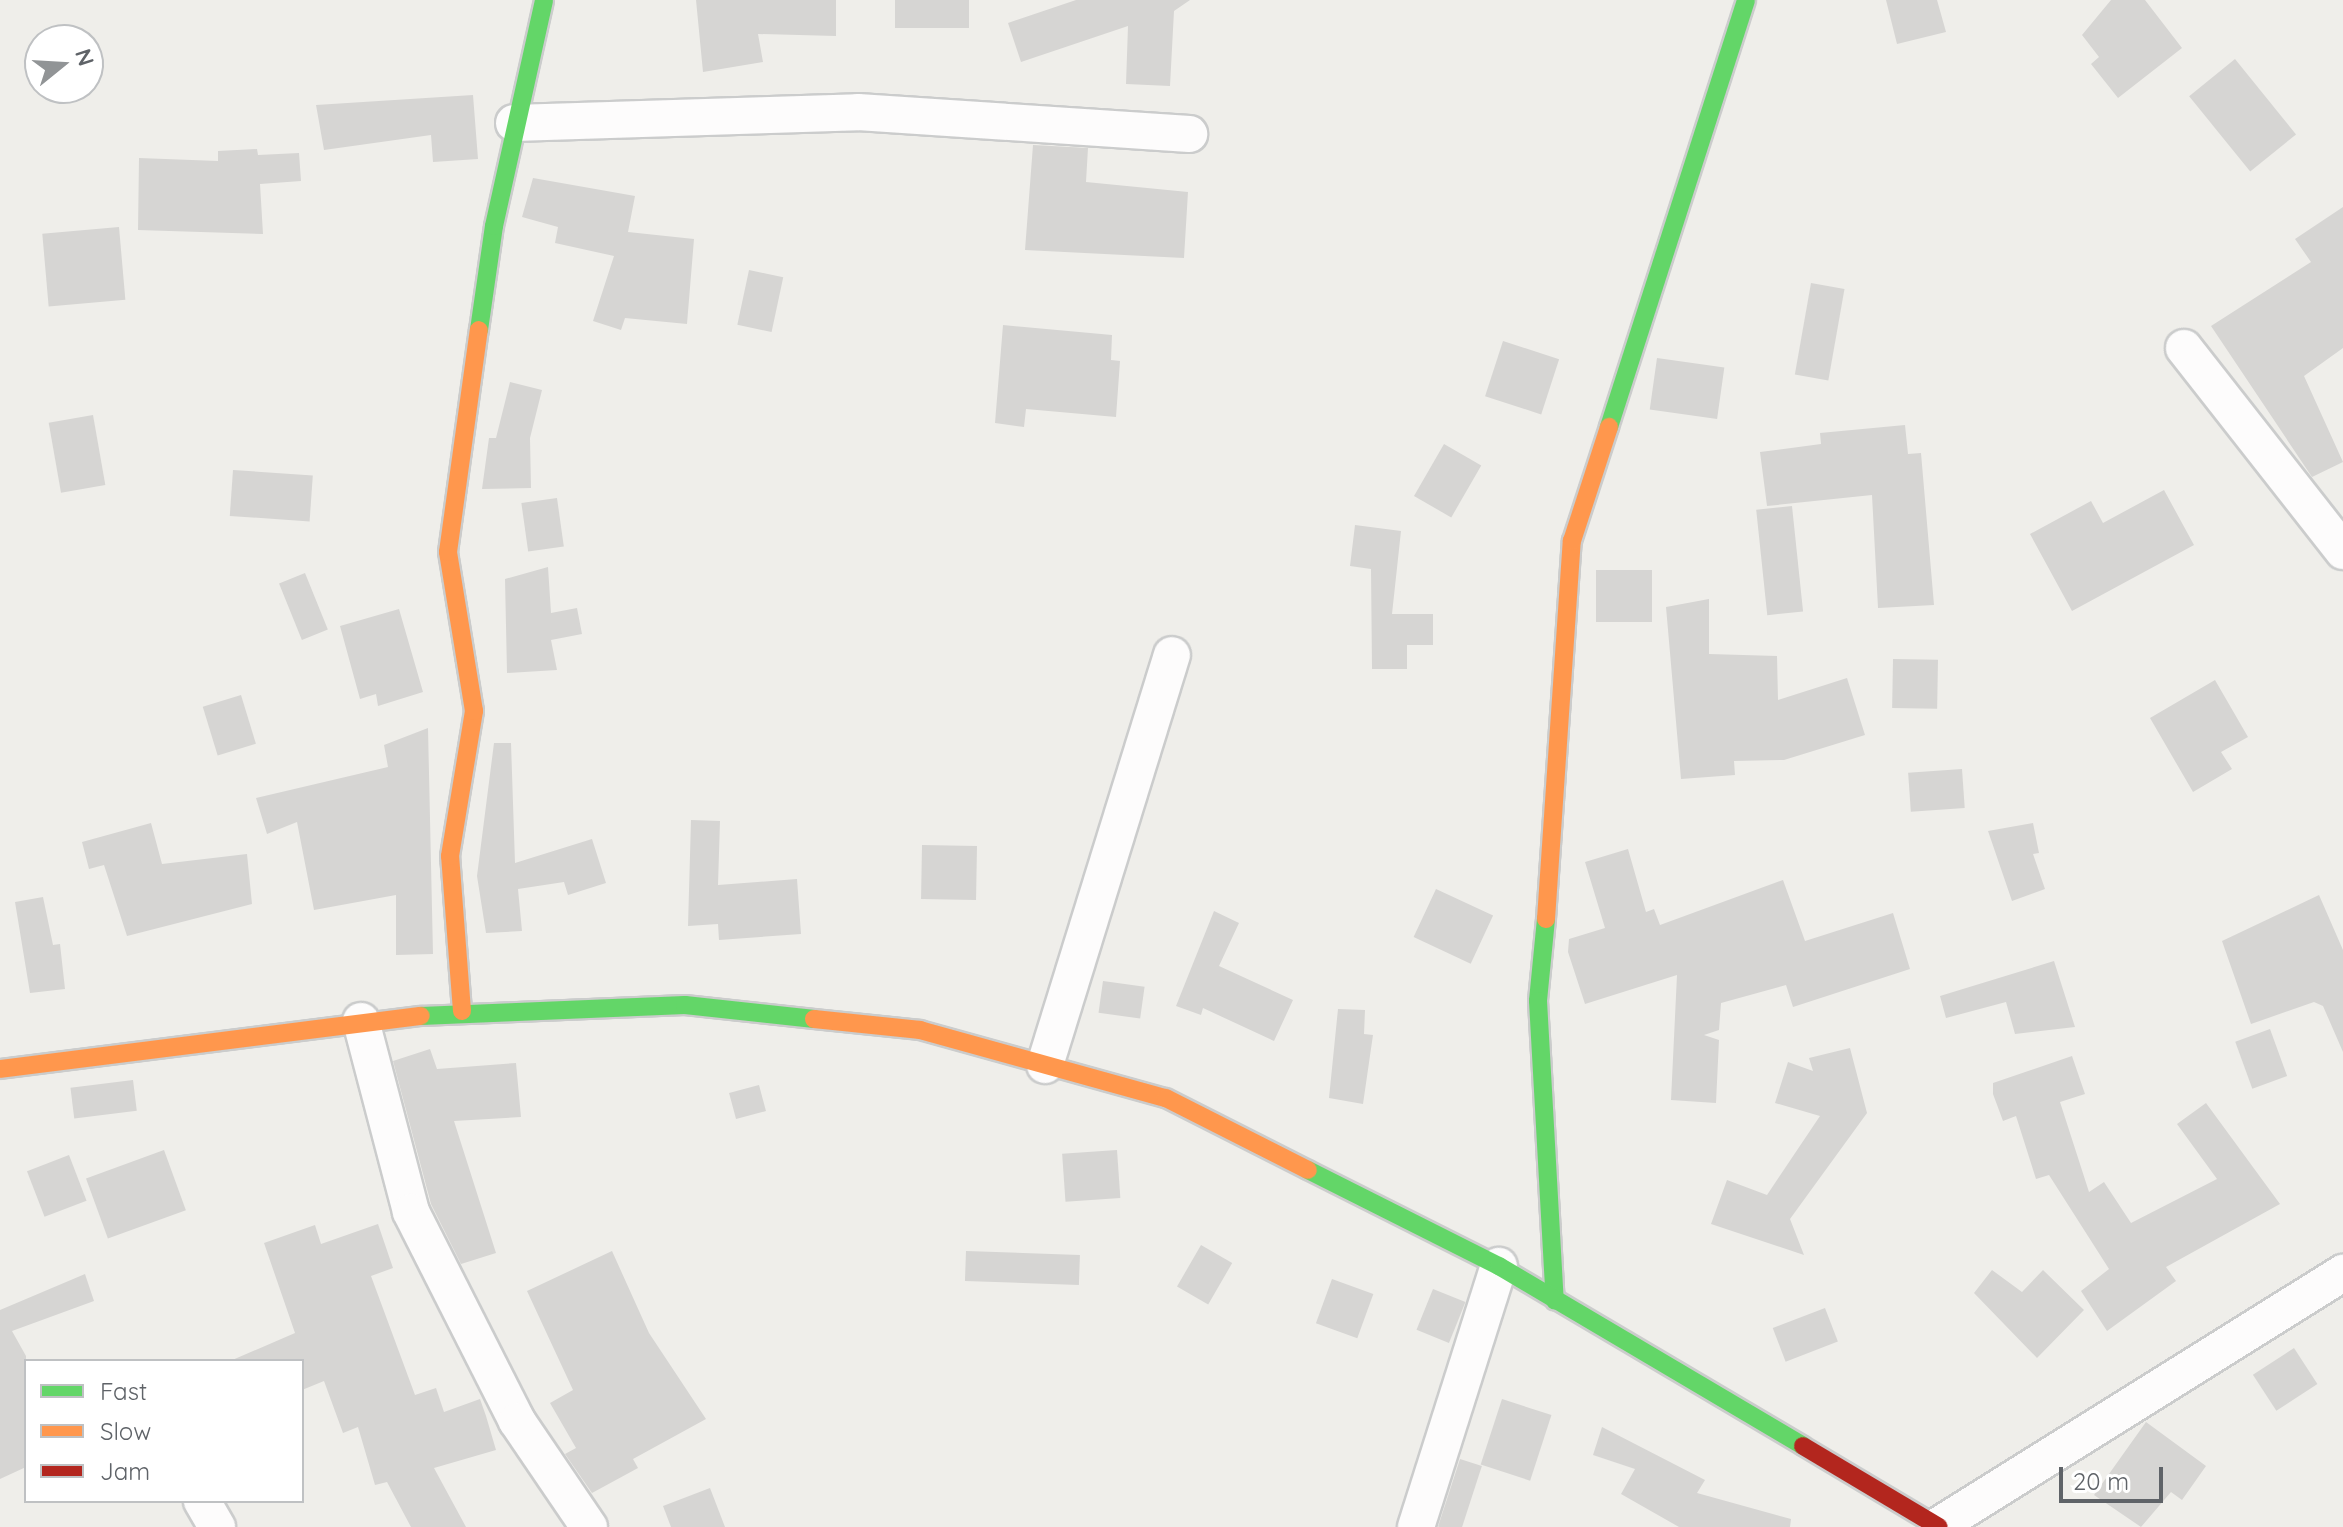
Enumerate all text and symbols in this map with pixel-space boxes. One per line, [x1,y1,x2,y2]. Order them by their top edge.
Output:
north arrow [24,24,104,104]
text: N [69,45,101,69]
legend [24,1359,304,1503]
text: Fast [100,1376,147,1406]
text: Slow [100,1416,151,1446]
scale bar [2063,1451,2167,1501]
text: Jam [100,1456,150,1486]
text: 20 m [2073,1466,2129,1496]

